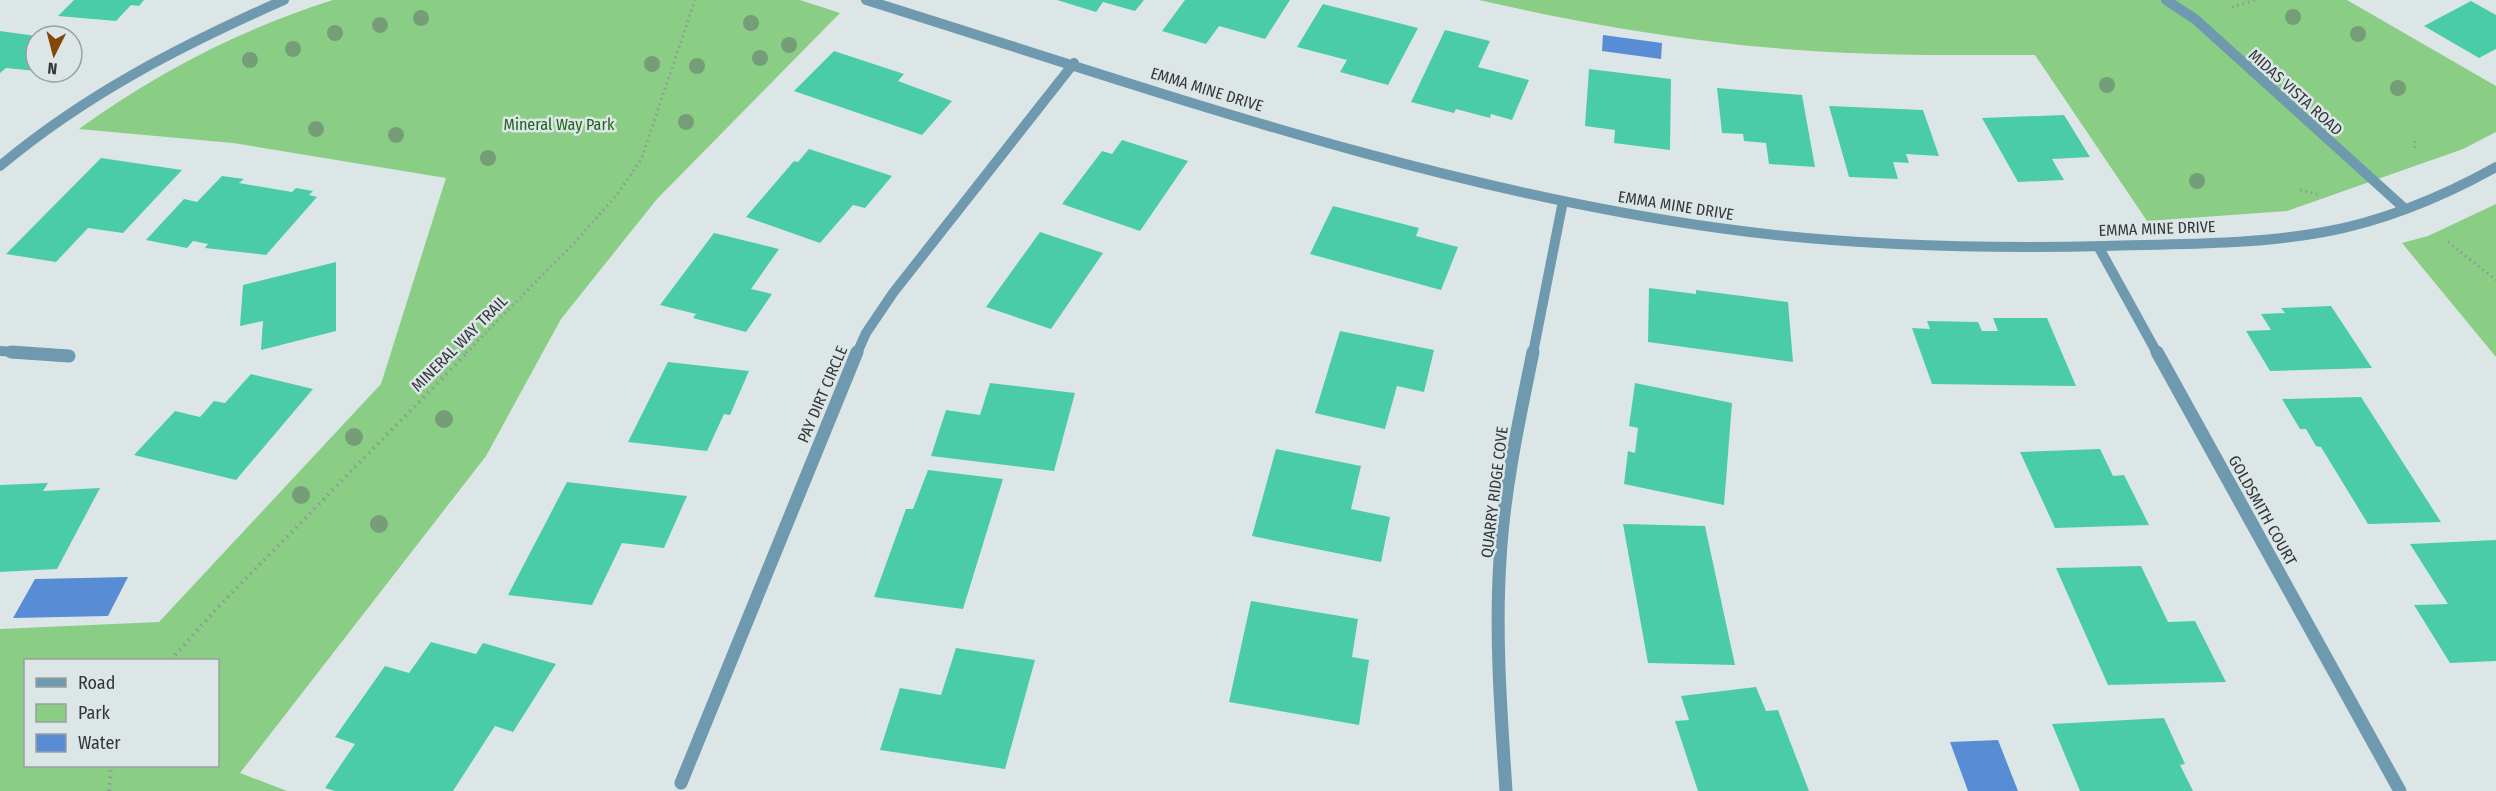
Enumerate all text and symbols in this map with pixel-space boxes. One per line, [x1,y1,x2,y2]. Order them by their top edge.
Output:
north arrow [24,24,84,84]
street label: MIDAS VISTA ROAD [2245,45,2347,139]
text: N [47,58,58,78]
street label: EMMA MINE DRIVE [1148,63,1266,116]
park label: Mineral Way Park [504,115,615,134]
street label: EMMA MINE DRIVE [1617,187,1735,224]
street label: EMMA MINE DRIVE [2098,217,2216,240]
street label: MINERAL WAY TRAIL [407,291,511,395]
street label: PAY DIRT CIRCLE [794,343,851,446]
street label: QUARRY RIDGE COVE [1477,425,1512,559]
street label: GOLDSMITH COURT [2224,452,2301,569]
legend [24,659,219,767]
text: Road [78,672,115,694]
text: Park [78,702,111,724]
text: Water [78,732,121,754]

